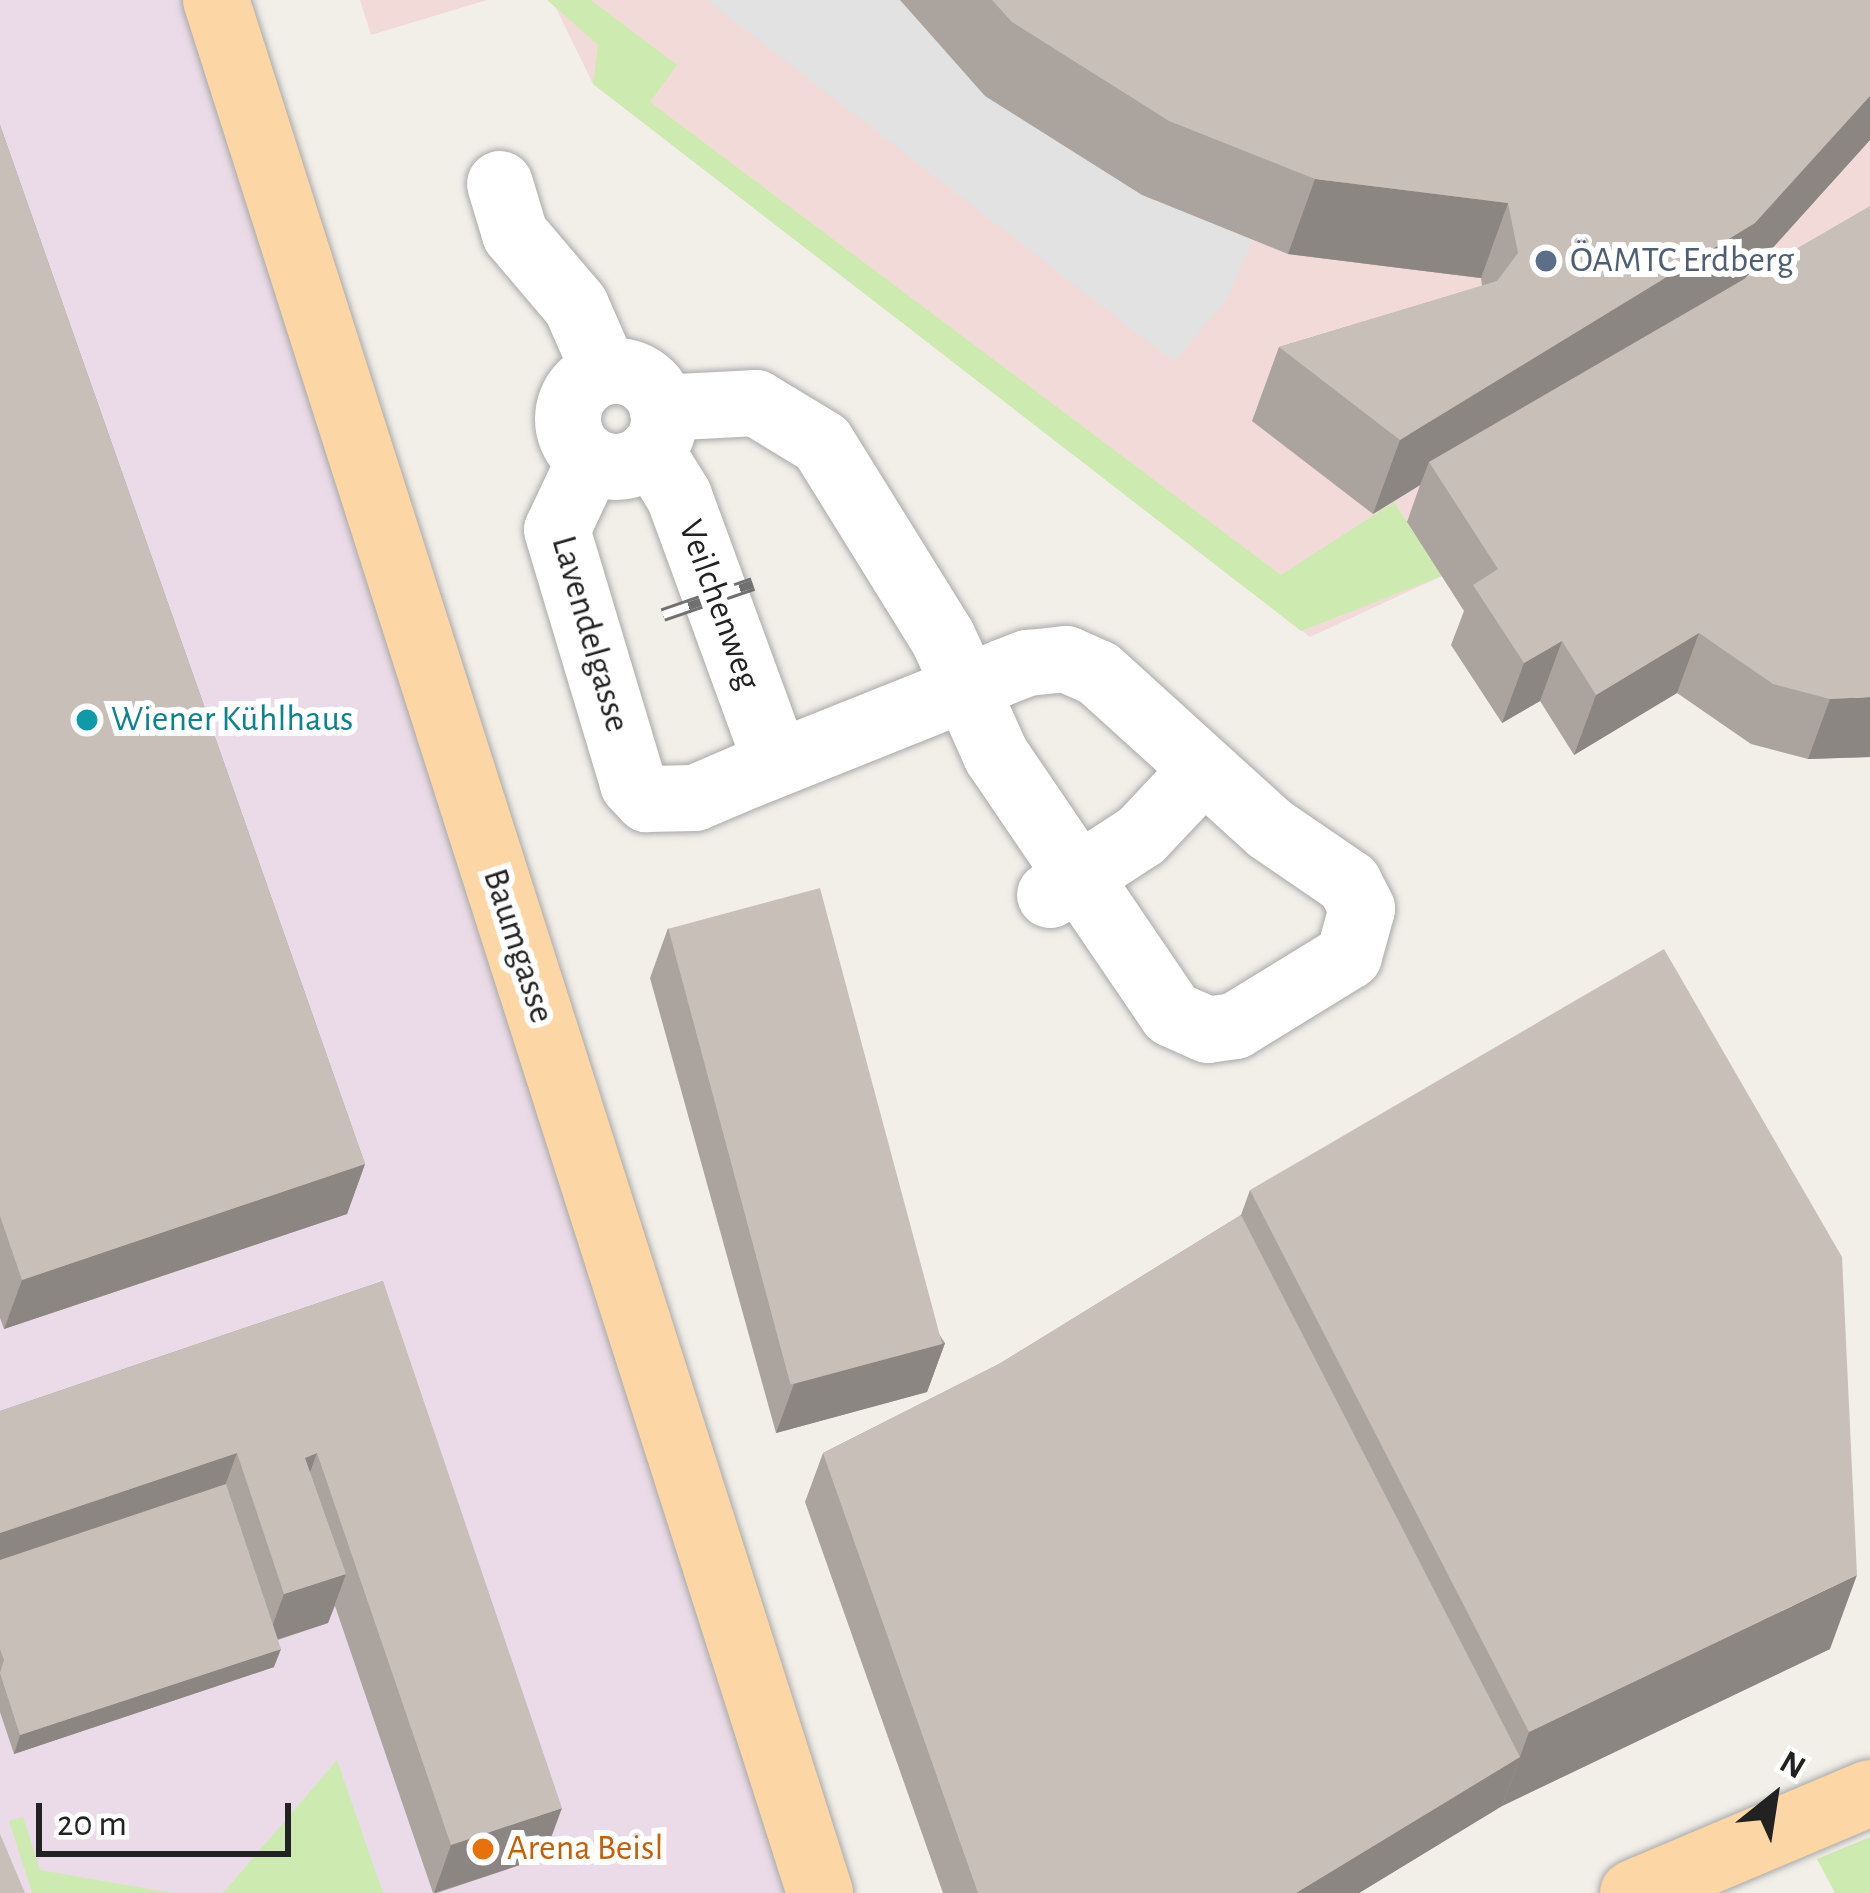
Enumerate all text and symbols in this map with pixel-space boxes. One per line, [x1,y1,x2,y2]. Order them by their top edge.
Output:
place label: ÖAMTC Erdberg [1570,239,1794,283]
marker: ÖAMTC Erdberg [1533,248,1559,274]
street label: Veilchenweg [668,514,770,696]
street label: Lavendelgasse [541,531,639,737]
place label: Wiener Kühlhaus [111,698,353,742]
marker: Wiener Kühlhaus [74,707,100,733]
street label: Baumgasse [473,863,563,1029]
north arrow [1714,1737,1834,1857]
text: N [1774,1745,1810,1785]
scale bar [42,1779,297,1853]
text: 20 m [57,1806,127,1842]
place label: Arena Beisl [507,1827,663,1871]
marker: Arena Beisl [470,1836,496,1862]

